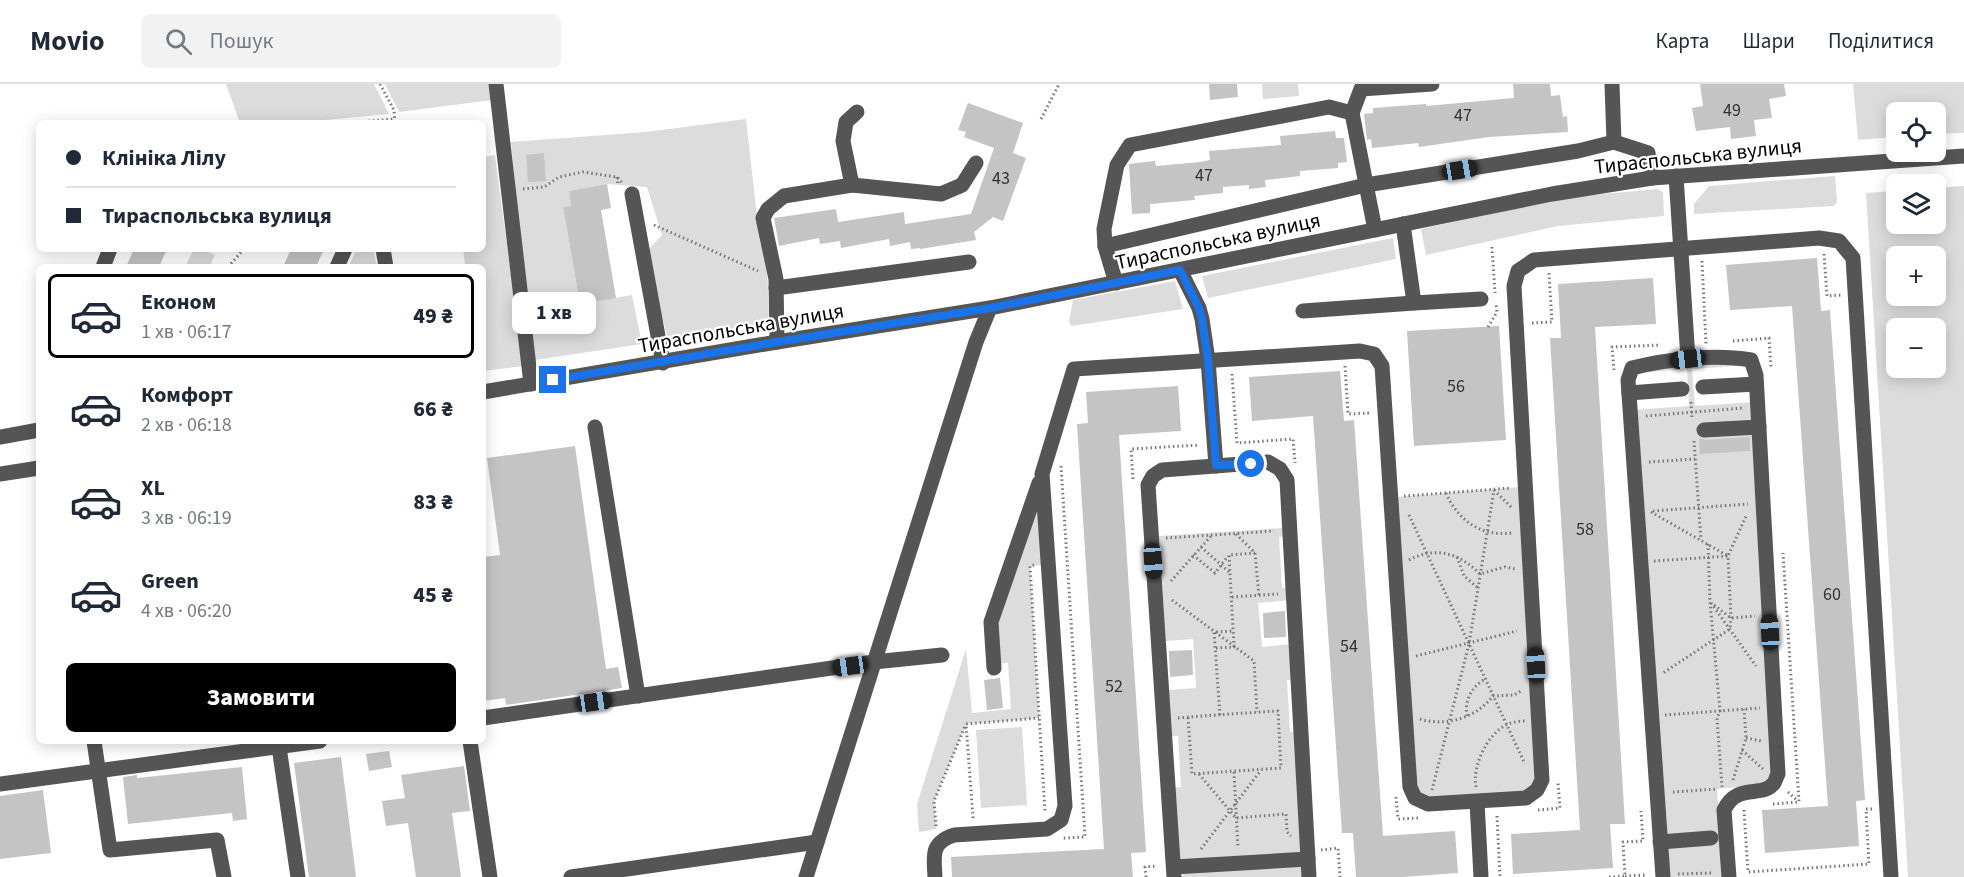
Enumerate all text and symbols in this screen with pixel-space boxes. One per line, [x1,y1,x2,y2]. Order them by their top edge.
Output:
search box [141,14,561,68]
text: Movio [30,21,105,61]
icon: search [162,25,195,58]
text: Пошук [210,25,273,57]
text: Карта [1656,26,1709,56]
text: Шари [1742,26,1795,56]
text: Поділитися [1828,26,1934,56]
house number: 49 [1723,98,1741,123]
map controls [1886,102,1946,378]
button: locate [1886,102,1946,162]
house number: 47 [1454,103,1472,128]
street label: Тираспольська вулиця [1593,130,1803,182]
text: Клініка Лілу [102,142,226,174]
car [1441,158,1479,182]
house number: 47 [1195,163,1213,188]
house number: 43 [992,166,1010,191]
button: layers [1886,174,1946,234]
text: Тираспольська вулиця [102,200,332,232]
street label: Тираспольська вулиця [1113,205,1323,277]
button: + [1886,246,1946,306]
text: Економ [141,286,216,318]
icon: car [69,289,123,343]
callout: 1 хв [511,293,595,335]
street label: Тираспольська вулиця [636,295,846,361]
text: 1 хв [536,299,572,327]
text: 49 ₴ [413,300,453,332]
text: 1 хв · 06:17 [141,318,232,346]
button: − [1886,318,1946,378]
car [1669,348,1707,370]
route end [539,366,566,393]
house number: 56 [1447,374,1465,399]
text: Комфорт [141,379,233,411]
icon: car [69,382,123,436]
text: 66 ₴ [413,393,453,425]
text: 2 хв · 06:18 [141,411,232,439]
route start [1237,450,1264,477]
text: XL [141,472,165,504]
icon: car [69,475,123,529]
text: 83 ₴ [413,486,453,518]
text: 3 хв · 06:19 [141,504,232,532]
house number: 58 [1576,517,1594,542]
car [1143,542,1163,580]
text: Green [141,565,199,597]
icon: car [69,568,123,622]
text: 45 ₴ [413,579,453,611]
house number: 60 [1823,582,1841,607]
text: 4 хв · 06:20 [141,597,232,625]
car [1760,614,1780,650]
house number: 54 [1340,634,1358,659]
car [1526,647,1546,683]
car [831,655,869,677]
button: Замовити [66,663,456,732]
house number: 52 [1105,674,1123,699]
car [575,691,613,713]

